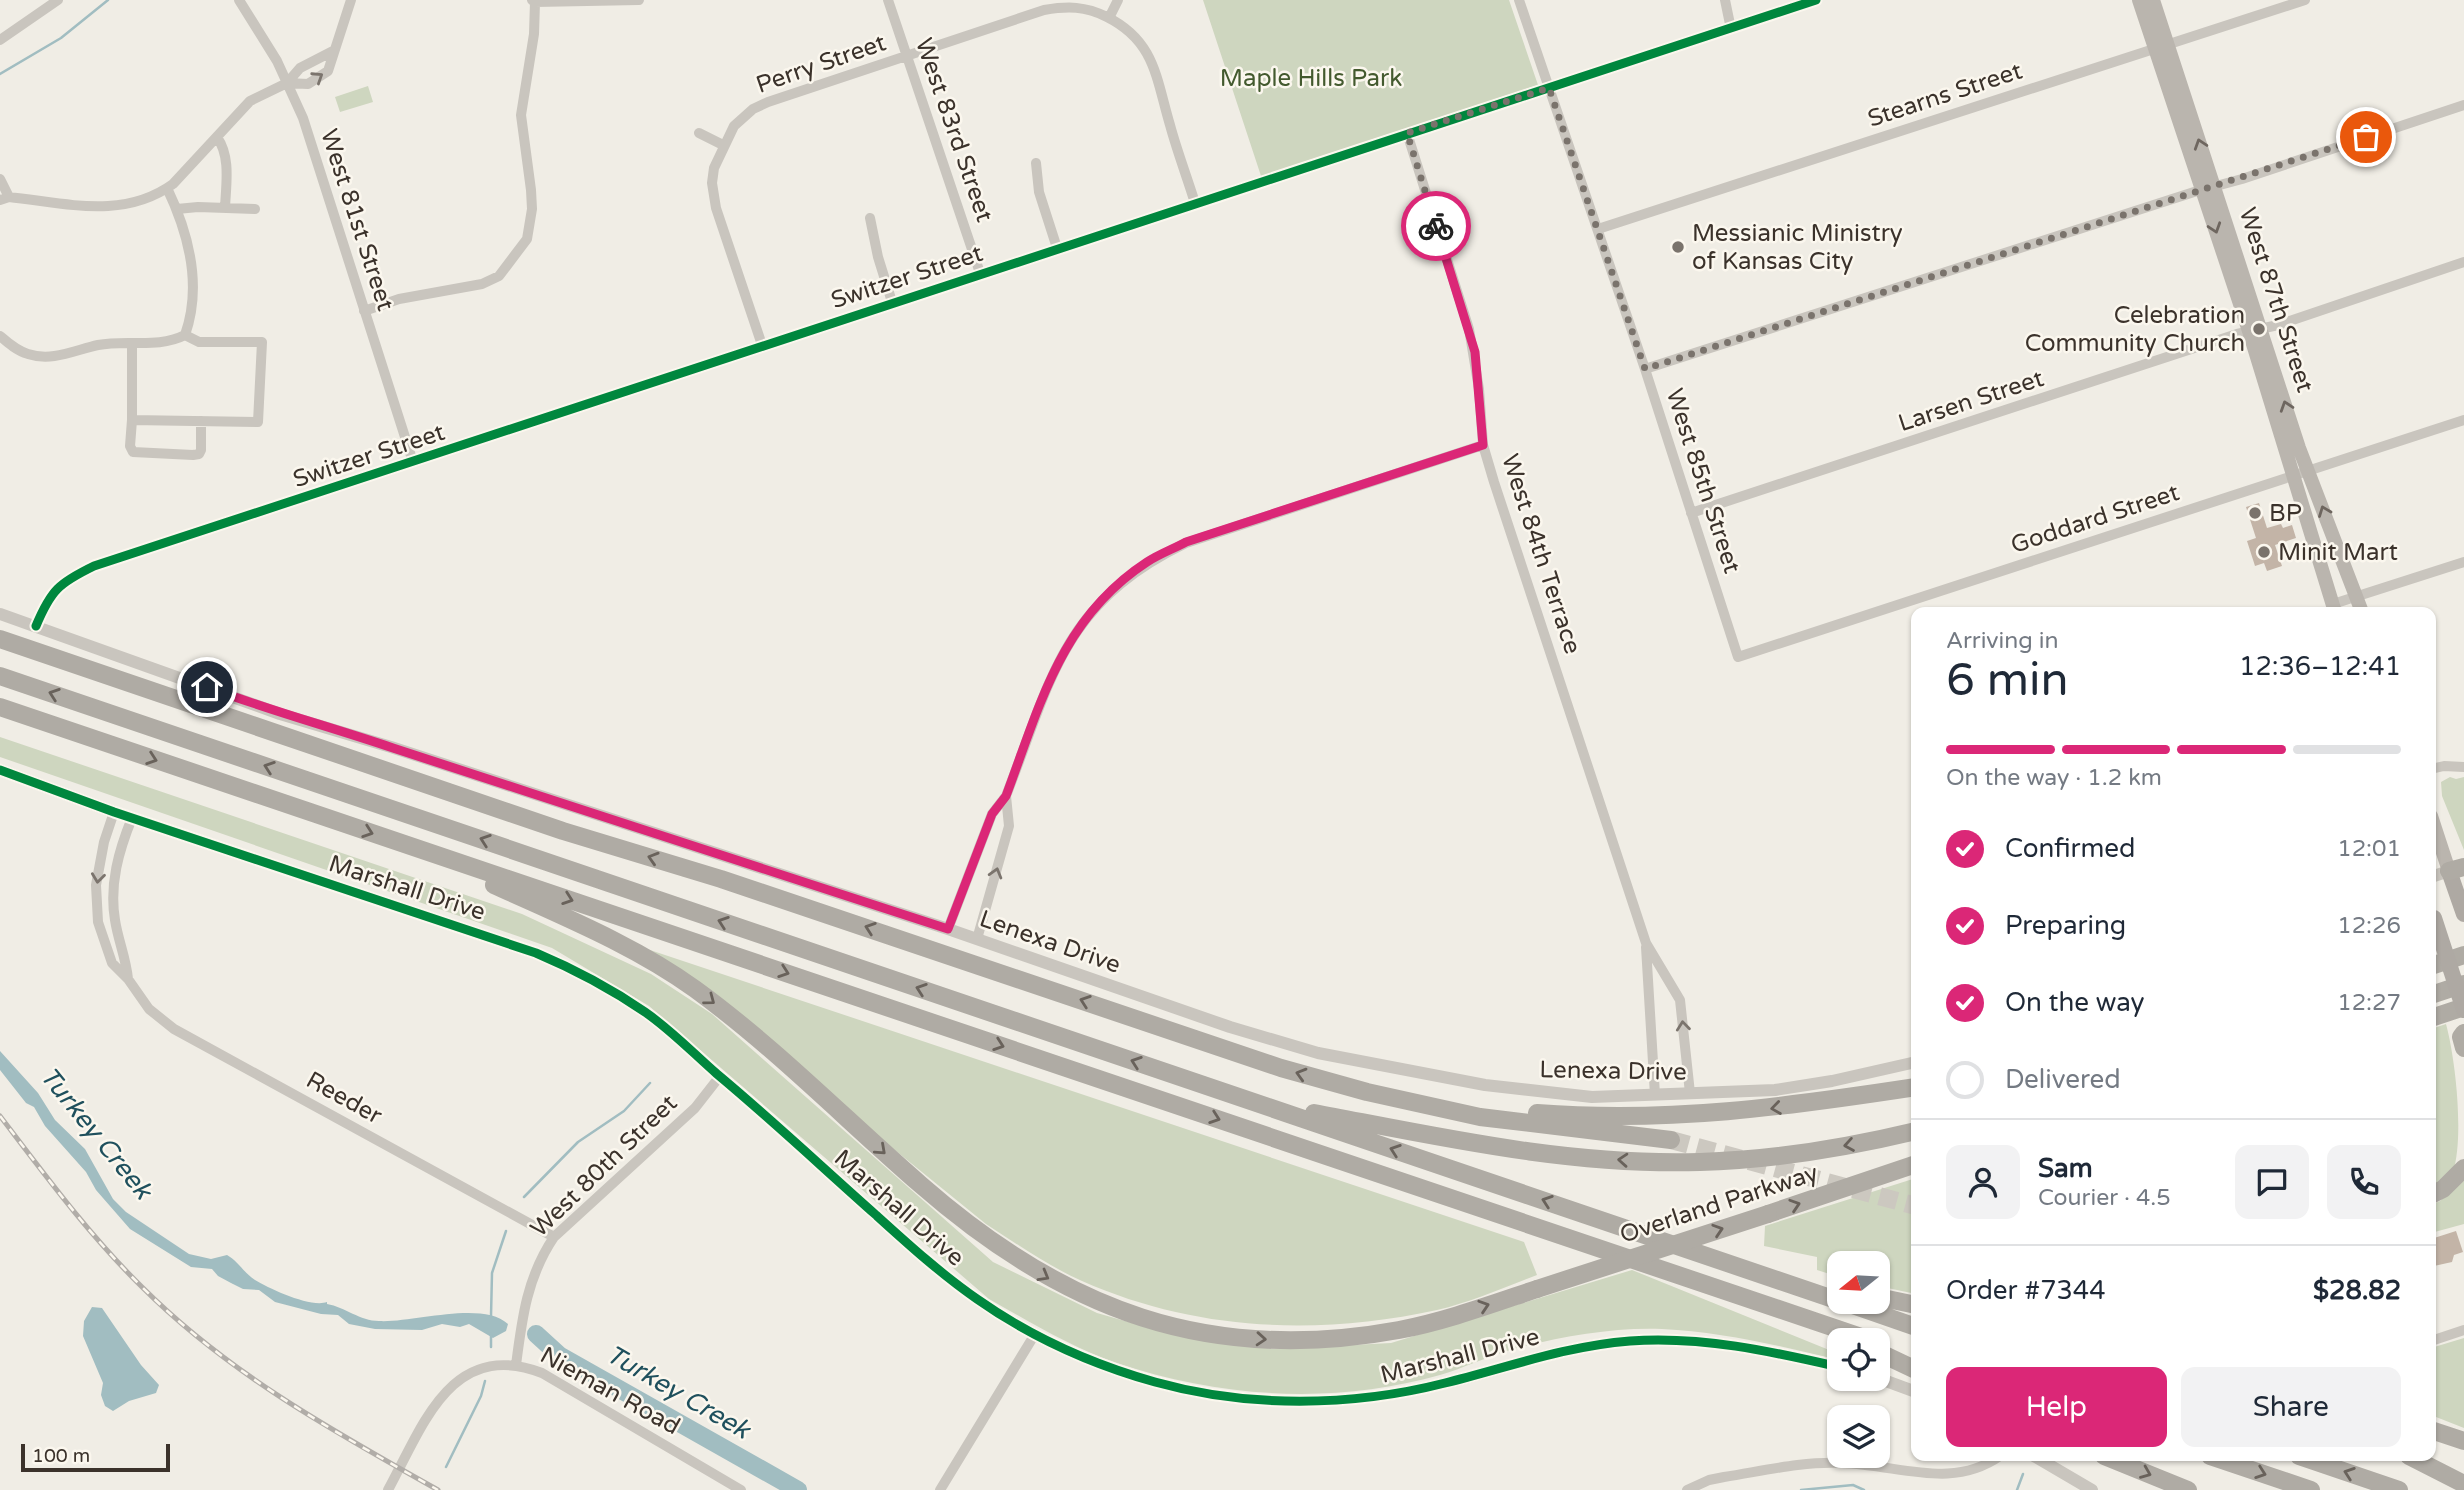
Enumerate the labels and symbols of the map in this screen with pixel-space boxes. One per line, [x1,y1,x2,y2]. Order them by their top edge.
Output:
street label: Perry Street [752,28,890,100]
street label: West 83rd Street [909,34,999,226]
street label: Stearns Street [1864,56,2026,134]
park label: Maple Hills Park [1220,64,1402,93]
one-way arrow [310,73,323,86]
pin [2336,107,2396,167]
street label: West 81st Street [314,126,400,314]
one-way arrow [2194,138,2209,150]
courier [1401,191,1471,261]
street label: West 87th Street [2232,204,2320,396]
place label: Messianic Ministry of Kansas City [1692,219,1903,276]
one-way arrow [2206,221,2221,233]
street label: Switzer Street [828,239,986,315]
marker: Messianic Ministry of Kansas City [1670,239,1686,255]
place label: Celebration Community Church [2025,301,2245,358]
marker: Celebration Community Church [2251,321,2267,337]
street label: Larsen Street [1895,364,2047,438]
street label: West 85th Street [1659,385,1747,577]
one-way arrow [2280,401,2295,413]
street label: Switzer Street [290,418,448,494]
street label: West 84th Terrace [1495,450,1587,658]
street label: Goddard Street [2007,478,2183,560]
place label: BP [2269,499,2302,528]
marker: BP [2247,505,2263,521]
one-way arrow [2318,505,2332,517]
place label: Minit Mart [2278,538,2398,567]
marker: Minit Mart [2256,544,2272,560]
pin [177,657,237,717]
one-way arrow [48,688,61,702]
one-way arrow [146,750,158,765]
one-way arrow [264,761,276,775]
one-way arrow [361,823,373,838]
one-way arrow [479,834,491,849]
street label: Marshall Drive [325,849,489,927]
one-way arrow [648,852,660,867]
one-way arrow [987,868,1002,880]
one-way arrow [90,872,105,884]
one-way arrow [562,891,574,905]
street label: Lenexa Drive [976,904,1124,980]
one-way arrow [718,915,730,930]
one-way arrow [864,922,876,936]
one-way arrow [777,964,789,978]
one-way arrow [915,983,928,997]
one-way arrow [702,992,715,1005]
one-way arrow [1080,995,1092,1009]
one-way arrow [1675,1020,1690,1031]
one-way arrow [993,1037,1005,1051]
street label: Lenexa Drive [1539,1055,1687,1087]
one-way arrow [1131,1056,1143,1070]
water label: Turkey Creek [33,1061,160,1206]
street label: Reeder [301,1065,388,1131]
one-way arrow [1295,1067,1307,1082]
street label: West 80th Street [525,1089,683,1243]
one-way arrow [1770,1100,1782,1115]
one-way arrow [1208,1110,1220,1124]
one-way arrow [1843,1137,1855,1152]
one-way arrow [873,1142,886,1154]
street label: Marshall Drive [828,1144,970,1272]
one-way arrow [1389,1144,1402,1158]
one-way arrow [1617,1153,1628,1168]
street label: Overland Parkway [1616,1158,1822,1250]
one-way arrow [1541,1195,1554,1209]
one-way arrow [1789,1198,1801,1213]
one-way arrow [1712,1224,1724,1238]
north arrow [1827,1251,1890,1314]
one-way arrow [1037,1268,1050,1281]
one-way arrow [1478,1300,1490,1315]
street label: Marshall Drive [1378,1322,1542,1390]
one-way arrow [1256,1331,1267,1346]
water label: Turkey Creek [601,1338,757,1446]
street label: Nieman Road [535,1341,685,1441]
scale bar [21,1441,170,1473]
one-way arrow [2140,1465,2152,1479]
one-way arrow [2254,1465,2266,1479]
one-way arrow [2344,1467,2356,1481]

